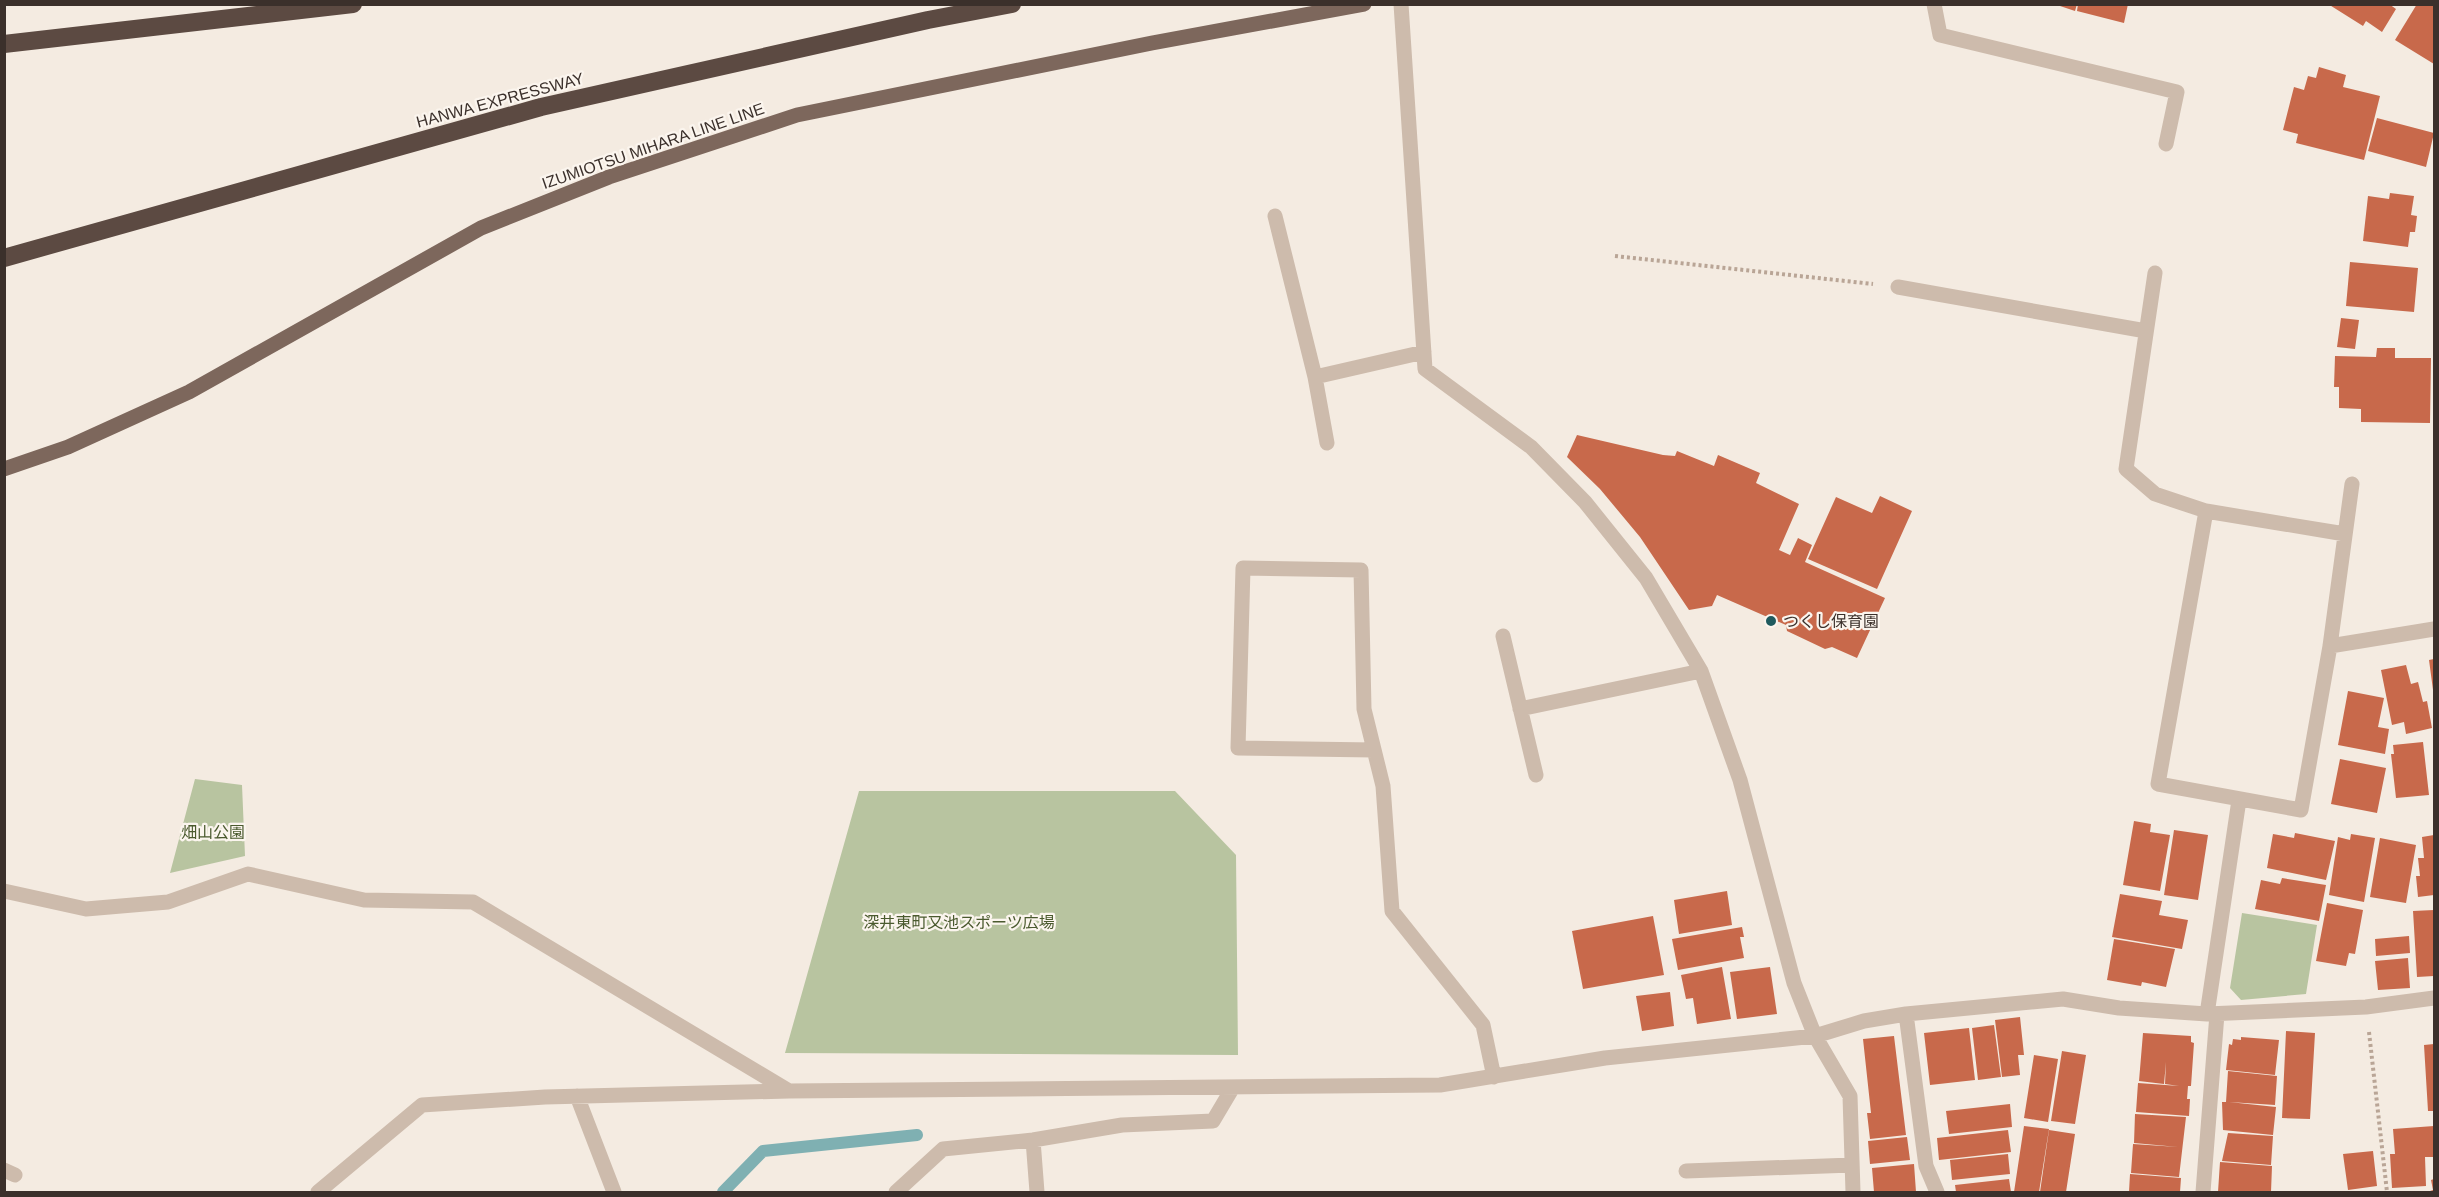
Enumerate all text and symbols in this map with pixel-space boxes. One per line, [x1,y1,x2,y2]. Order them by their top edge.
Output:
street label: HANWA EXPRESSWAY [414,69,586,131]
street label: IZUMIOTSU MIHARA LINE LINE [540,100,766,192]
place label: つくし保育園 [1783,613,1879,630]
marker: つくし保育園 [1764,614,1778,628]
park label: 畑山公園 [181,824,245,841]
park label: 深井東町又池スポーツ広場 [863,914,1055,931]

